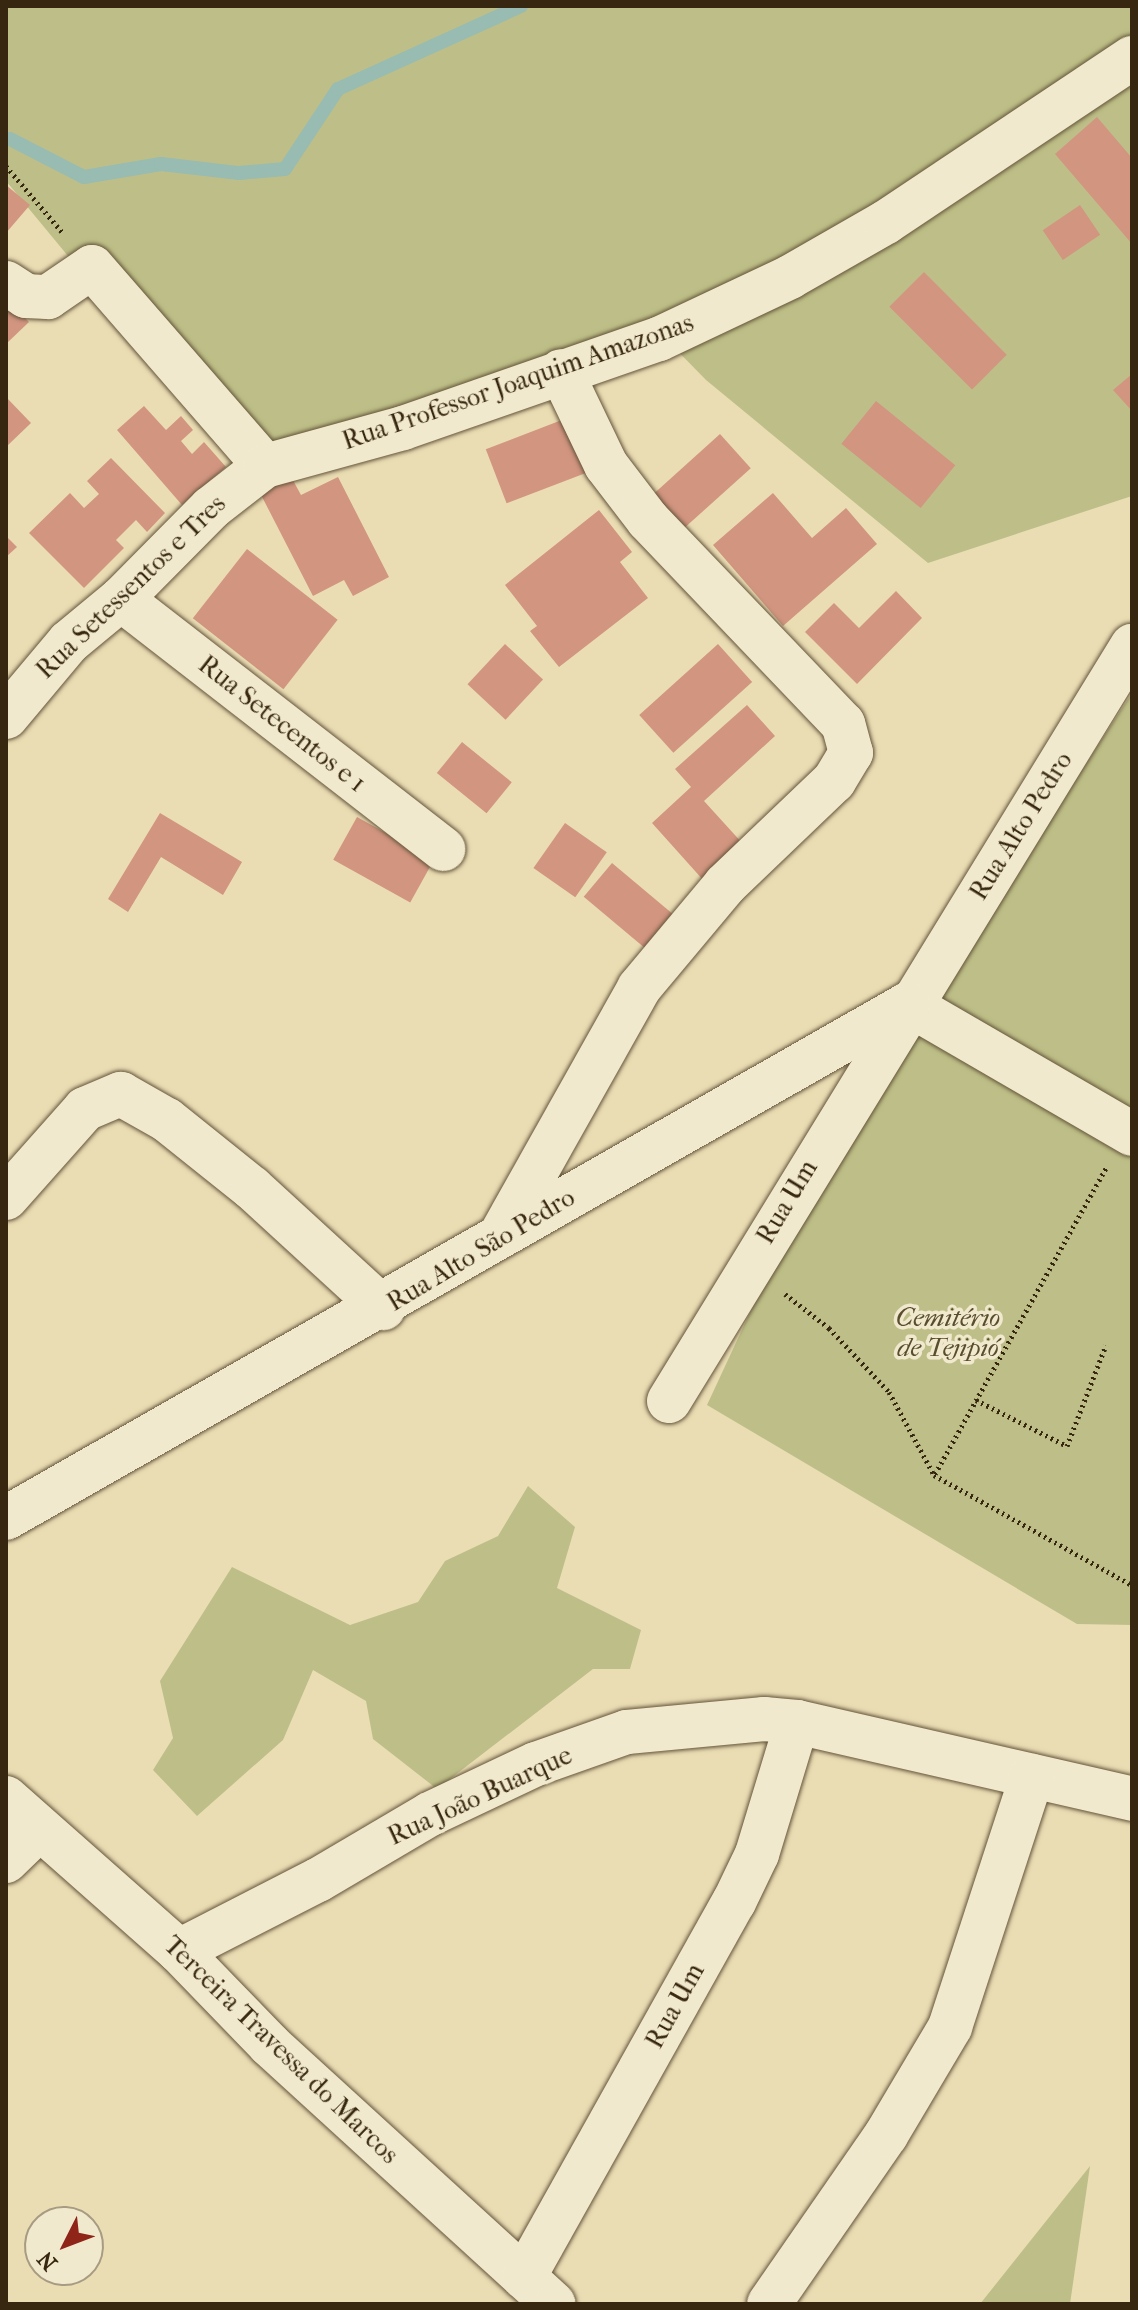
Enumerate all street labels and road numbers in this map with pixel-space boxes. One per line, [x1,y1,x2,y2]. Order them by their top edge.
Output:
street label: Rua Professor Joaquim Amazonas [338,307,698,457]
street label: Rua Setessentos e Tres [30,488,232,686]
street label: Rua Setecentos e 1 [192,649,372,799]
street label: Rua Alto Pedro [963,746,1079,906]
street label: Rua Um [750,1154,824,1250]
street label: Rua Alto São Pedro [382,1182,580,1318]
street label: Rua João Buarque [383,1740,577,1852]
street label: Terceira Travessa do Marcos [157,1930,405,2170]
street label: Rua Um [639,1958,711,2054]

